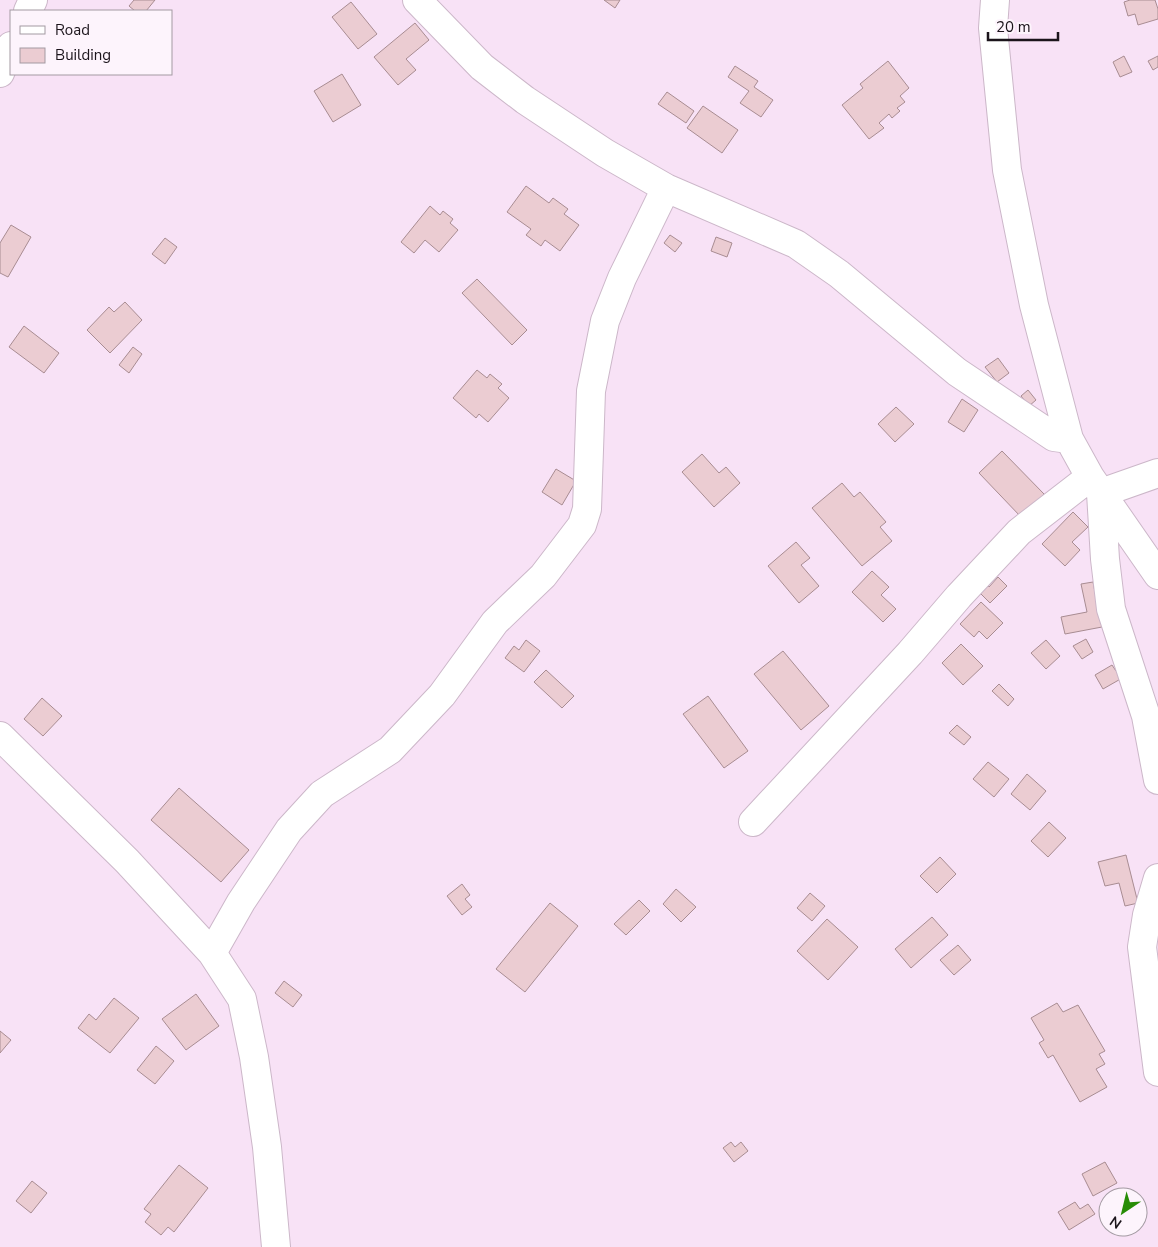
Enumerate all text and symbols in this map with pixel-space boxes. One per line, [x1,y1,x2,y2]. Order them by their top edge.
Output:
legend [10,10,172,75]
scale bar [988,10,1058,42]
text: 20 m [996,17,1031,37]
text: Road [55,20,90,40]
text: Building [55,45,111,65]
north arrow [1098,1187,1148,1237]
text: N [1106,1211,1126,1233]

